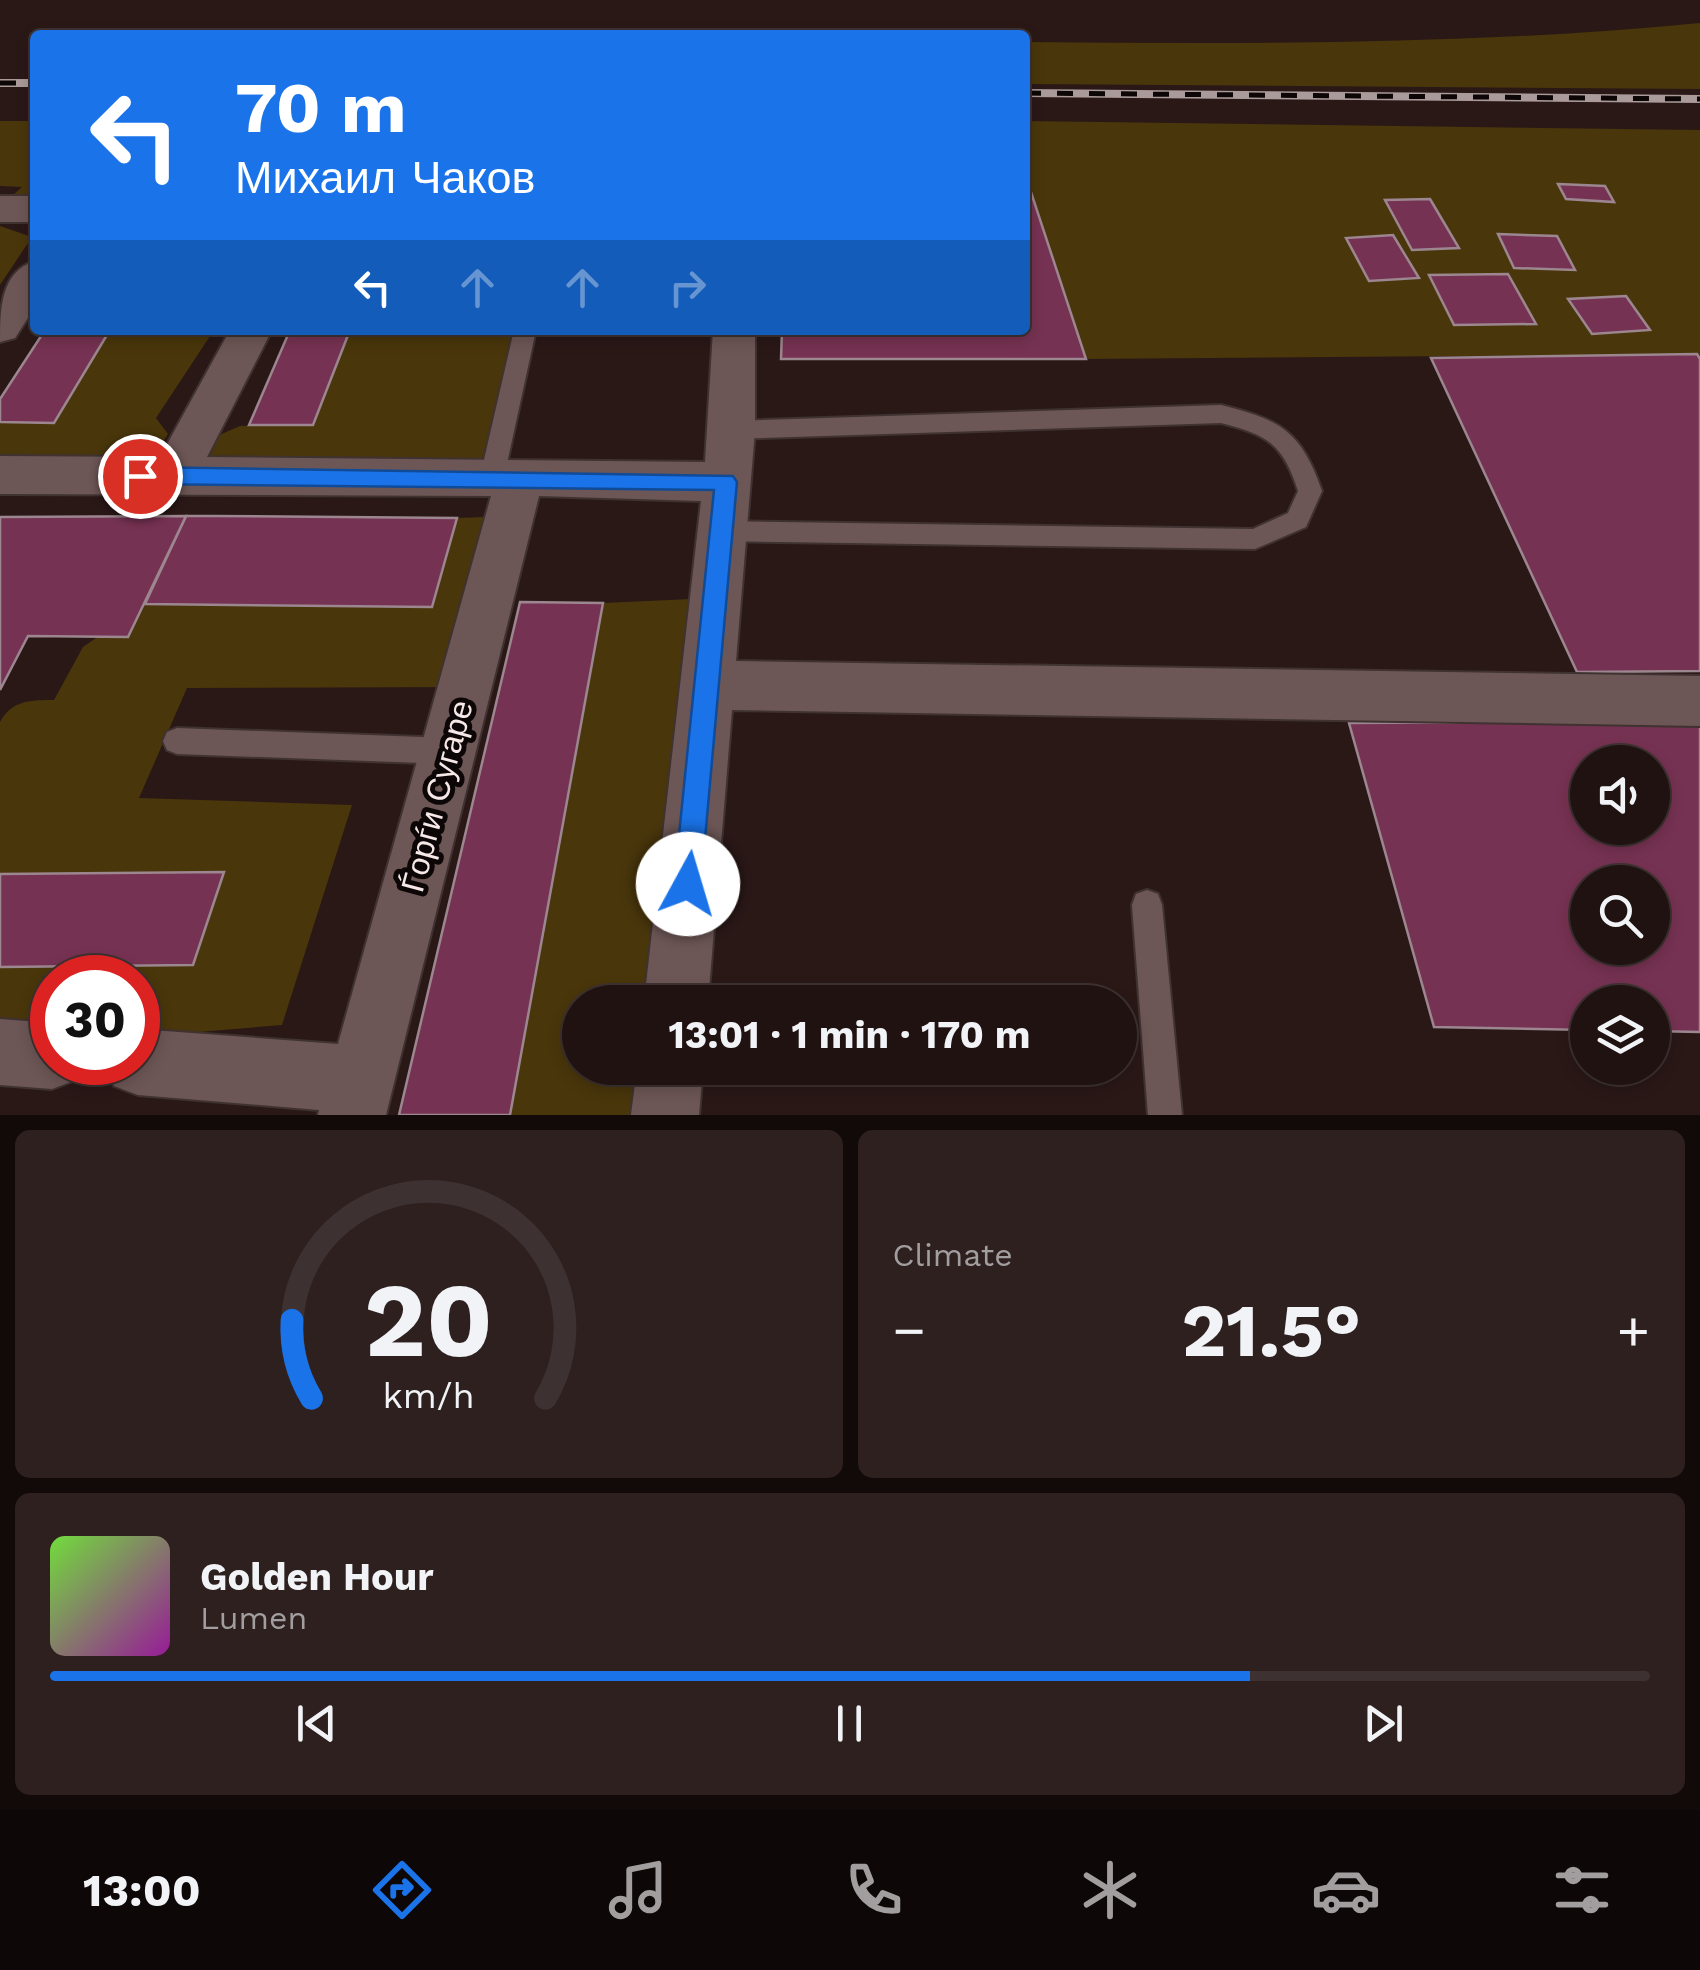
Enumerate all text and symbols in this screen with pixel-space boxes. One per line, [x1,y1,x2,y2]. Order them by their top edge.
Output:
text: 70 m [235,67,407,149]
icon: left [70,70,200,200]
text: Михаил Чаков [235,151,536,204]
icon: left [345,260,400,315]
icon: ahead [450,260,505,315]
icon: ahead [555,260,610,315]
icon: right [660,260,715,315]
pin [98,434,183,519]
icon: arrive [113,449,168,504]
street label: Ѓорѓи Сугаре [393,696,481,896]
map controls [1570,745,1670,1085]
button: sound [1570,745,1670,845]
position arrow [636,832,740,936]
button: search [1570,865,1670,965]
speed limit sign: 30 [30,955,160,1085]
button: layers [1570,985,1670,1085]
text: 13:01 · 1 min · 170 m [668,1013,1031,1057]
text: Climate [893,1236,1013,1274]
text: 20 [364,1259,493,1381]
text: 21.5° [1181,1286,1361,1374]
text: − [893,1298,926,1362]
text: + [1617,1298,1650,1362]
text: km/h [383,1375,475,1417]
text: Golden Hour [200,1555,434,1599]
text: Lumen [200,1599,307,1637]
icon: previous [289,1696,344,1751]
icon: pause [822,1696,877,1751]
icon: next [1356,1696,1411,1751]
icon: directions [367,1855,437,1925]
icon: music [603,1855,673,1925]
icon: phone [839,1855,909,1925]
icon: climate [1075,1855,1145,1925]
icon: car [1311,1855,1381,1925]
icon: filters [1547,1855,1617,1925]
text: 13:00 [83,1864,201,1917]

